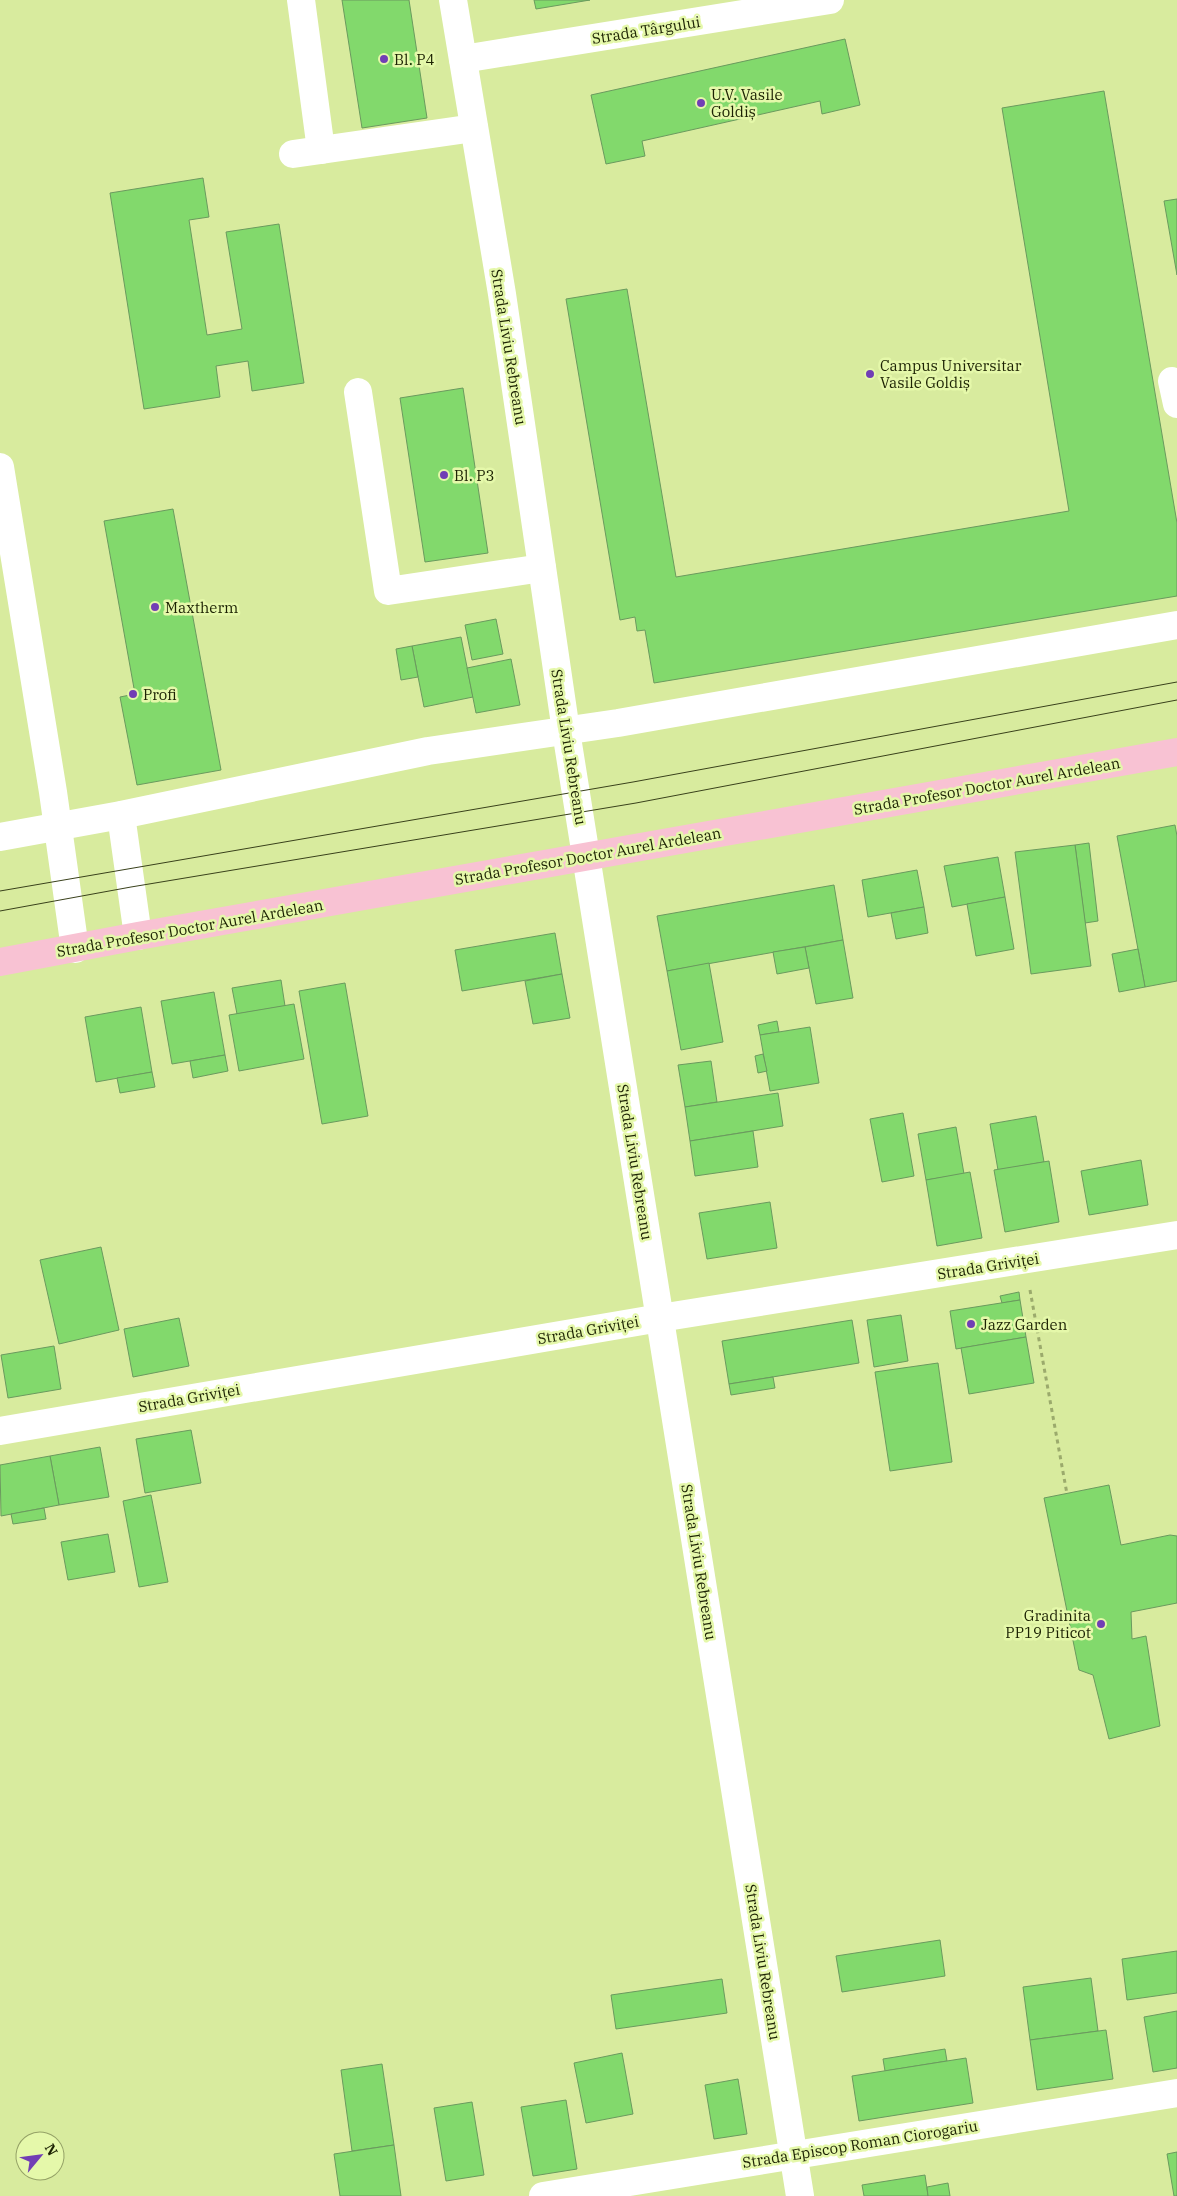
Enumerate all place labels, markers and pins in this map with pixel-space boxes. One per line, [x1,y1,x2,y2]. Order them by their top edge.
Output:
place label: Bl. P4 [394,50,435,69]
marker: Bl. P4 [378,53,390,65]
place label: U.V. Vasile Goldiș [711,85,782,121]
marker: U.V. Vasile Goldiș [695,97,707,109]
place label: Campus Universitar Vasile Goldiș [880,356,1022,392]
marker: Campus Universitar Vasile Goldiș [864,368,876,380]
place label: Bl. P3 [454,466,495,485]
marker: Bl. P3 [438,469,450,481]
place label: Maxtherm [165,598,238,617]
marker: Maxtherm [149,601,161,613]
place label: Profi [143,685,177,704]
marker: Profi [127,688,139,700]
place label: Jazz Garden [981,1315,1068,1334]
marker: Jazz Garden [965,1318,977,1330]
place label: Gradinita PP19 Piticot [1005,1606,1091,1642]
marker: Gradinita PP19 Piticot [1095,1618,1107,1630]

